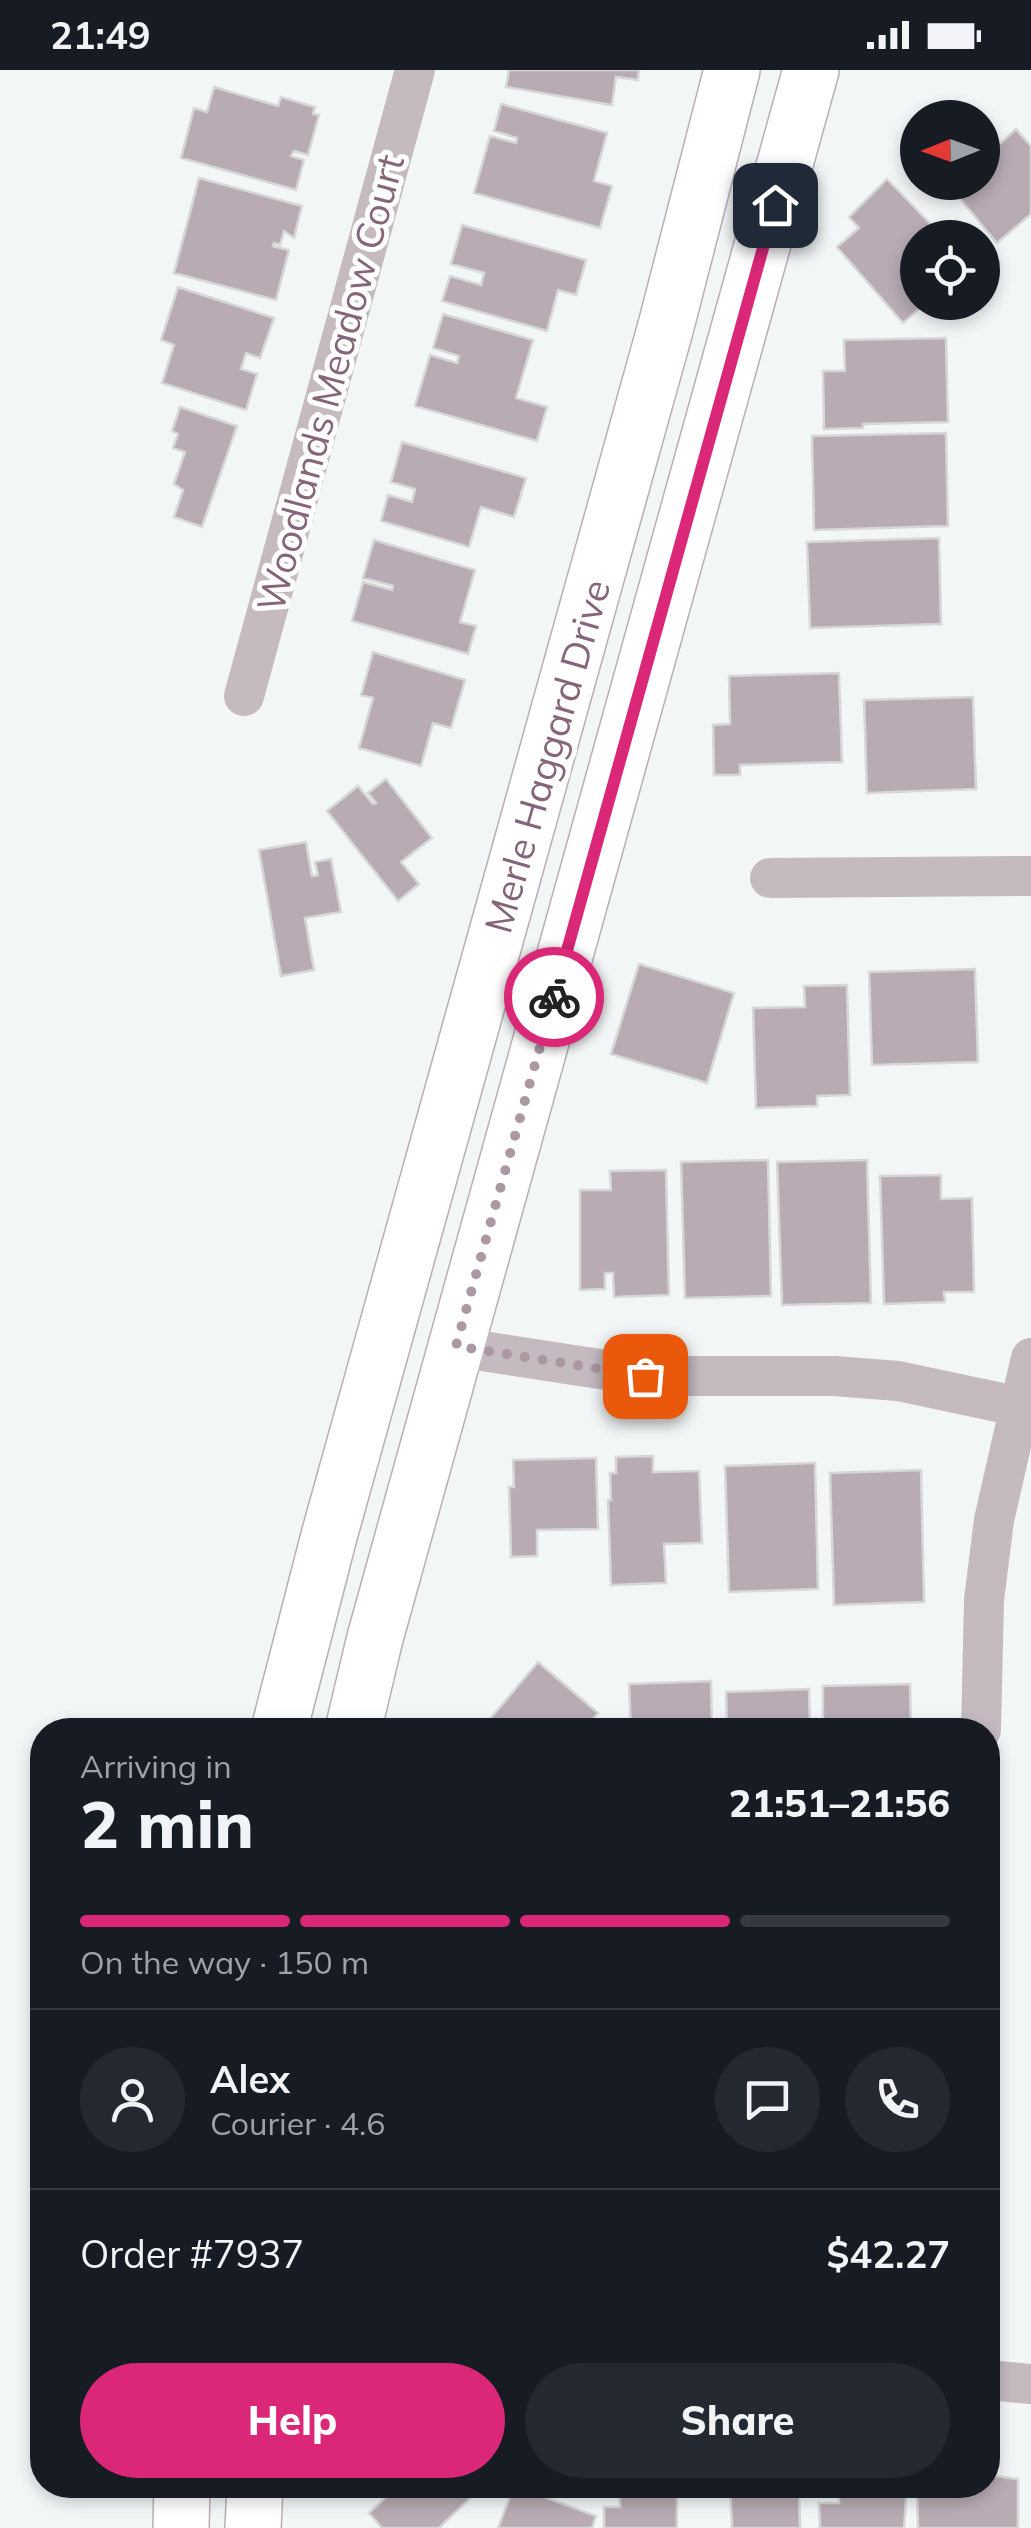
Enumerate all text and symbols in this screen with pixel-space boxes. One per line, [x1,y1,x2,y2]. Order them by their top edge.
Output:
text: 21:49 [50,11,151,59]
north arrow [900,100,1000,200]
map controls [900,100,1000,320]
street label: Woodlands Meadow Court [246,149,414,617]
pin [733,163,818,248]
icon: home [748,178,803,233]
button: locate [900,220,1000,320]
street label: Merle Haggard Drive [474,574,620,938]
courier [504,947,604,1047]
icon: bike [527,970,582,1025]
pin [603,1334,688,1419]
icon: bag [618,1349,673,1404]
text: Arriving in [80,1746,232,1786]
text: 21:51–21:56 [729,1779,950,1827]
text: 2 min [80,1783,254,1864]
text: On the way · 150 m [80,1942,369,1982]
button: person [80,2047,185,2152]
button: chat [715,2047,820,2152]
button: phone [845,2047,950,2152]
text: Alex [210,2055,290,2103]
text: Courier · 4.6 [210,2103,386,2143]
text: Order #7937 [80,2230,304,2278]
text: $42.27 [827,2230,950,2278]
button: Help [80,2363,505,2478]
button: Share [525,2363,950,2478]

